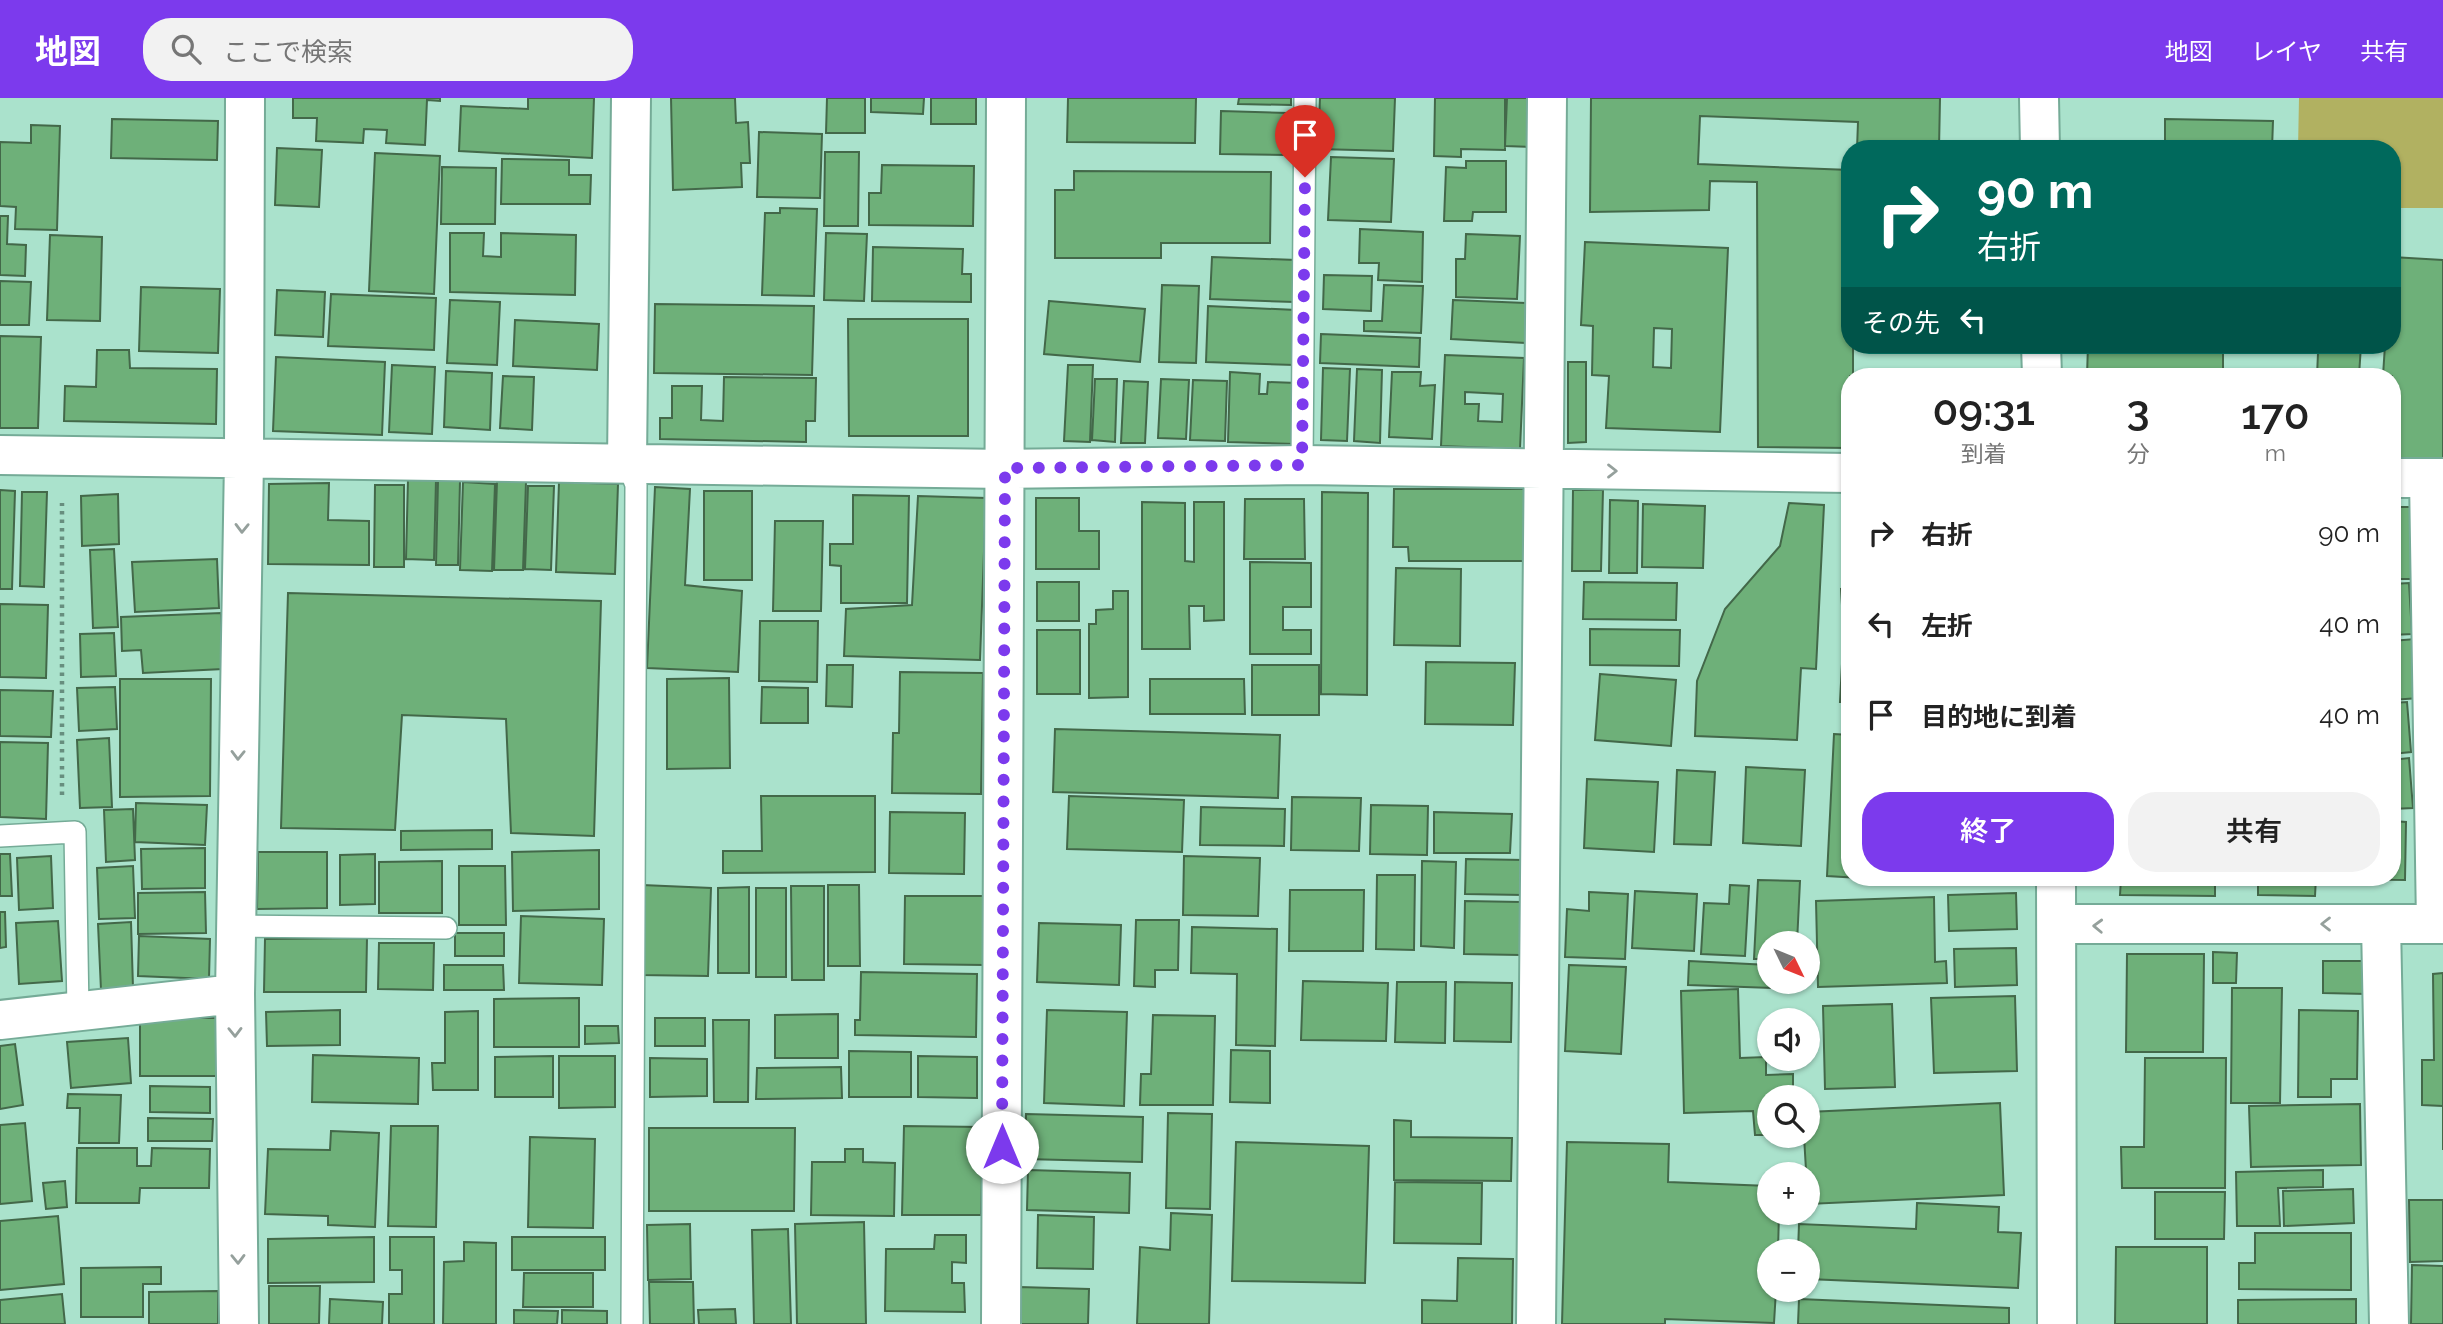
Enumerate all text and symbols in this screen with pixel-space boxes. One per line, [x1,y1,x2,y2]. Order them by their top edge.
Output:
search box [143,18,633,81]
icon: search [167,30,205,68]
text: 地図 [35,32,101,71]
text: ここで検索 [223,37,353,67]
text: 地図 [2165,37,2213,66]
text: レイヤ [2251,37,2322,66]
text: 共有 [2360,37,2408,66]
pin [1275,105,1335,177]
icon: arrive [1286,116,1324,154]
text: 90 m [1977,162,2093,219]
icon: right [1862,168,1953,259]
text: 右折 [1977,228,2041,265]
icon: left [1954,301,1992,339]
text: その先 [1862,308,1940,338]
text: 09:31 [1932,386,2035,435]
text: 3 [2127,386,2150,435]
text: 170 [2241,390,2310,439]
text: m [2265,439,2286,466]
text: 到着 [1961,440,2007,467]
text: 分 [2127,440,2150,467]
one-way arrow [1607,463,1618,479]
icon: right [1862,514,1900,552]
text: 90 m [2318,518,2380,548]
text: 右折 [1921,520,1973,550]
one-way arrow [235,523,250,534]
icon: left [1862,605,1900,643]
text: 40 m [2319,609,2380,639]
text: 左折 [1921,611,1973,641]
icon: arrive [1862,696,1900,734]
text: 40 m [2319,700,2380,730]
text: 目的地に到着 [1921,702,2077,732]
one-way arrow [231,750,246,761]
button: 終了 [1862,792,2114,872]
button: 共有 [2128,792,2380,872]
one-way arrow [2320,916,2331,932]
one-way arrow [2093,918,2103,934]
north arrow [1757,931,1820,994]
map controls [1757,931,1820,1302]
button: sound [1757,1008,1820,1071]
one-way arrow [227,1027,243,1038]
button: search [1757,1085,1820,1148]
position arrow [965,1110,1039,1184]
button: + [1757,1162,1820,1225]
button: − [1757,1239,1820,1302]
one-way arrow [231,1254,246,1265]

